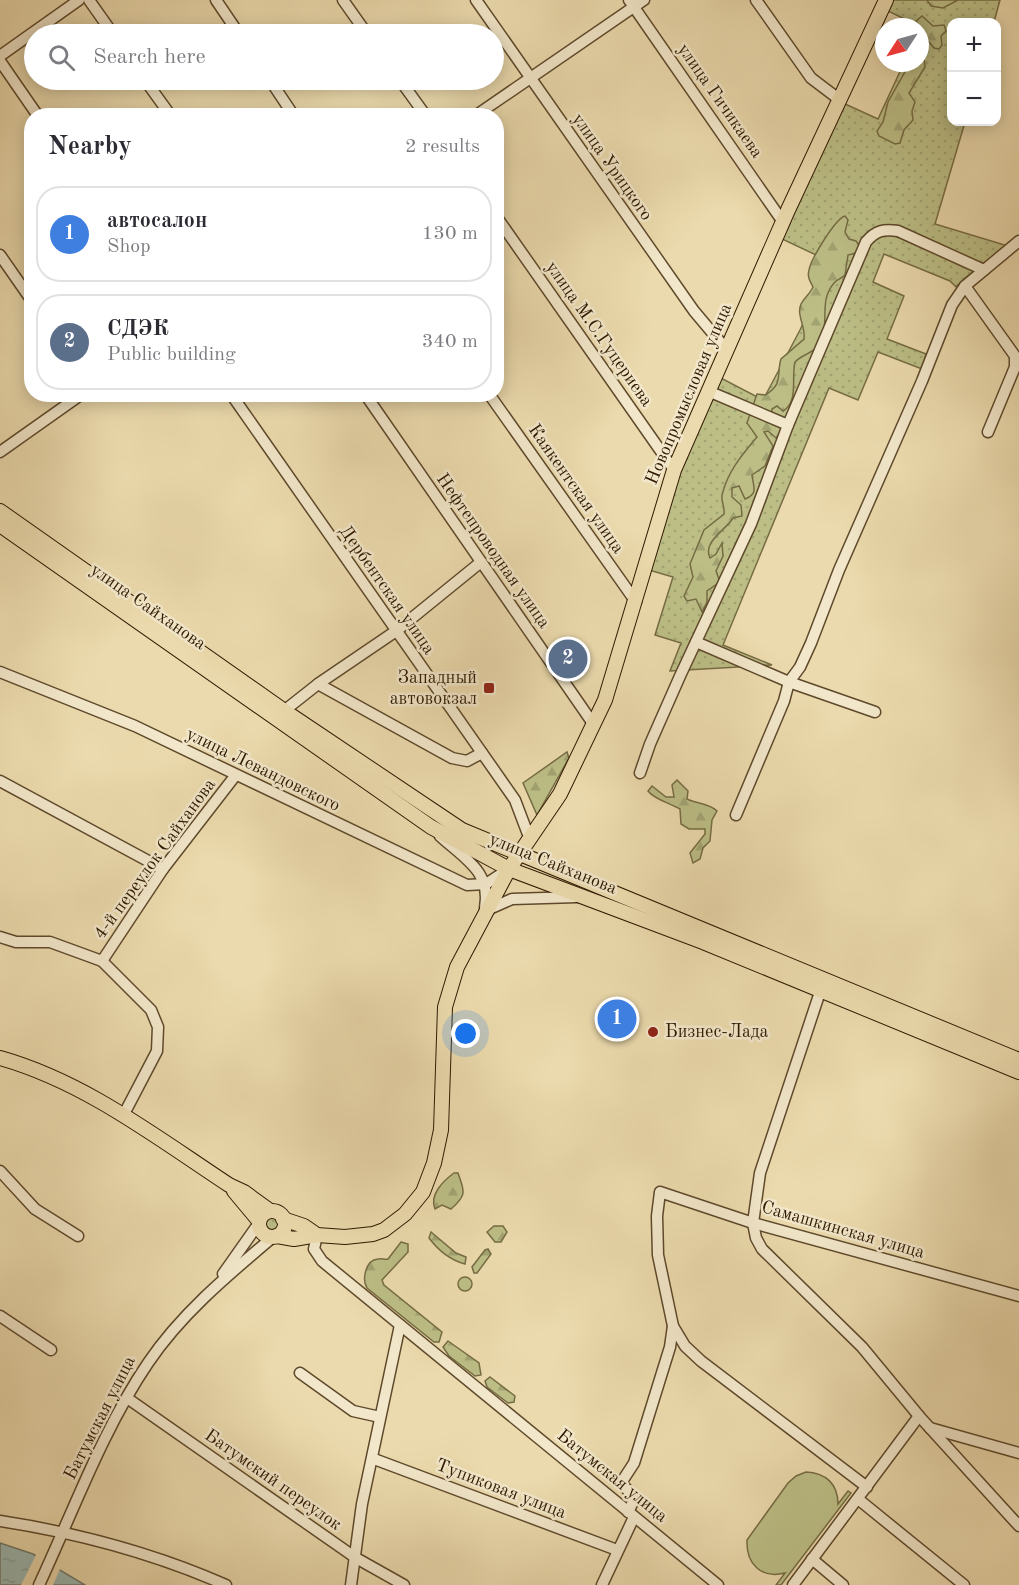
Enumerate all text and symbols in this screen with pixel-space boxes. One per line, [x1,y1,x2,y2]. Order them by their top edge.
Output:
north arrow [875,18,929,72]
map controls [947,18,1001,126]
button: + [947,18,1001,72]
search box [24,24,504,90]
icon: search [45,41,78,74]
street label: улица Гичикаева [674,41,766,161]
text: Search here [93,46,206,68]
button: − [947,72,1001,126]
street label: улица Урицкого [568,110,656,224]
text: Nearby [48,134,132,160]
text: 2 results [405,137,480,157]
text: автосалон [107,210,207,232]
text: 1 [64,224,75,244]
text: 130 m [422,224,478,244]
text: Shop [107,237,151,257]
street label: улица М.С.Гуцериева [542,258,656,410]
street label: Новопромысловая улица [643,301,735,487]
text: СДЭК [107,318,169,340]
text: 2 [64,332,75,352]
text: 340 m [422,332,478,352]
text: Public building [107,345,236,365]
street label: Каякентская улица [525,421,627,557]
street label: Нефтепроводная улица [432,470,553,632]
street label: Дербентская улица [336,522,438,658]
street label: улица Сайханова [87,561,209,654]
pin: 2 [548,636,588,682]
place label: Западный автовокзал [390,669,477,708]
marker: Западный автовокзал [482,681,496,695]
street label: улица Левандовского [183,725,343,815]
street label: 4-й переулок Сайханова [91,775,219,943]
street label: улица Сайханова [486,830,620,898]
pin: 1 [598,996,636,1042]
your location [451,1019,480,1048]
place label: Бизнес-Лада [665,1023,769,1041]
marker: Бизнес-Лада [646,1025,660,1039]
street label: Самашкинская улица [759,1198,927,1262]
street label: Батумская улица [61,1353,139,1483]
street label: Батумский переулок [201,1426,345,1534]
street label: Батумская улица [553,1426,671,1526]
street label: Тупиковая улица [433,1456,569,1522]

